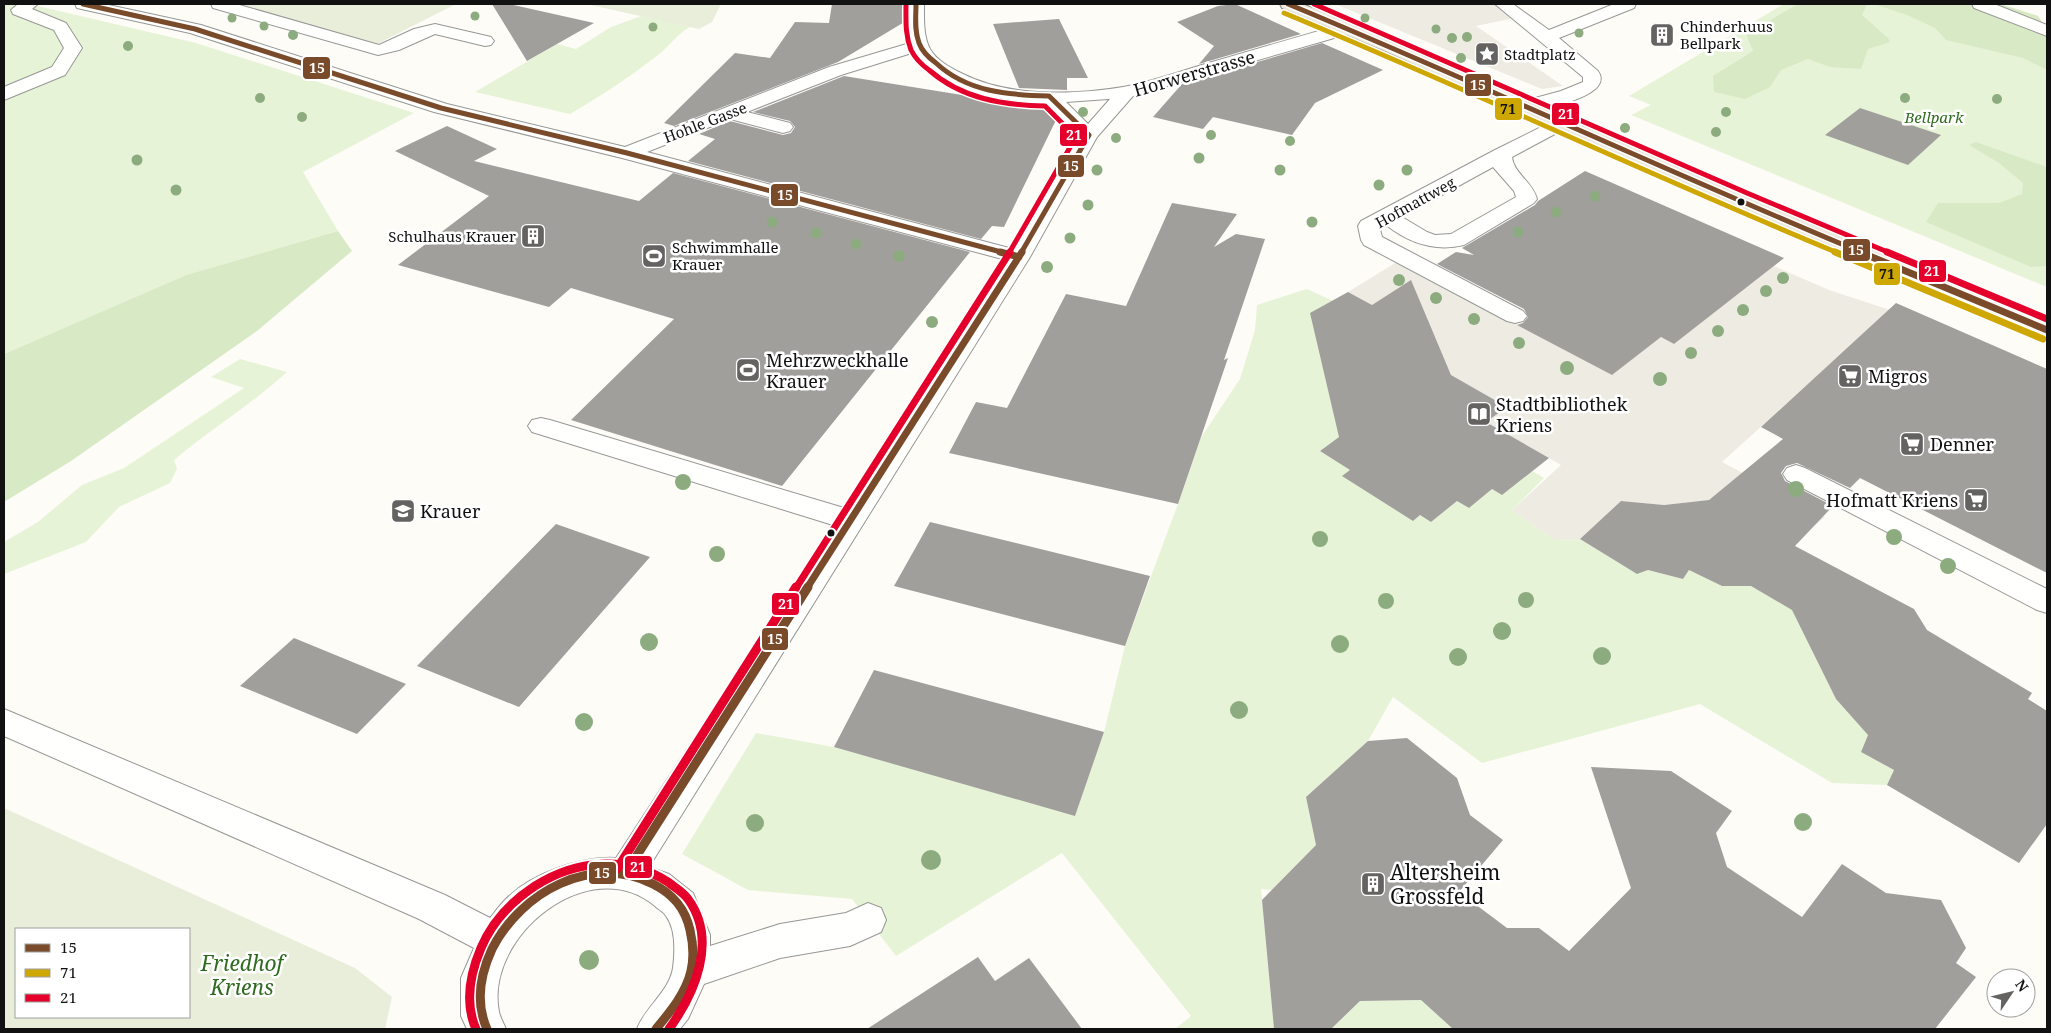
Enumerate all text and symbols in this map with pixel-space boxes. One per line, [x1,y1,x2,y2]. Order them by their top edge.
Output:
place label: Chinderhuus Bellpark [1680,16,1773,53]
building icon: Chinderhuus Bellpark [1649,22,1675,48]
place icon: Stadtplatz [1474,41,1500,67]
street label: Horwerstrasse [1130,44,1258,102]
place label: Stadtplatz [1504,44,1576,64]
line badge: 15 [302,56,331,80]
text: 15 [309,58,325,77]
line badge: 15 [1464,73,1492,97]
text: 15 [1470,75,1486,94]
street label: Hohle Gasse [661,97,749,147]
line badge: 71 [1494,97,1523,121]
text: 71 [1500,99,1516,118]
line badge: 21 [1551,102,1580,126]
text: 21 [1558,104,1574,123]
park label: Bellpark [1903,107,1964,127]
line badge: 21 [1059,123,1088,147]
text: 21 [1066,125,1082,144]
line badge: 15 [1057,154,1085,178]
text: 15 [1063,156,1079,175]
street label: Hofmattweg [1372,172,1458,232]
line badge: 15 [770,183,799,207]
text: 15 [777,185,793,204]
unlabelled marker [1736,197,1746,207]
building icon: Schulhaus Krauer [520,223,546,249]
place label: Schulhaus Krauer [388,226,516,246]
place label: Schwimmhalle Krauer [672,237,778,274]
line badge: 15 [1842,238,1871,262]
text: 15 [1848,240,1864,259]
sports icon: Schwimmhalle Krauer [641,243,667,269]
line badge: 21 [1918,259,1947,283]
text: 21 [1924,261,1940,280]
line badge: 71 [1873,262,1901,286]
text: 71 [1879,264,1895,283]
place label: Mehrzweckhalle Krauer [766,348,909,393]
sports icon: Mehrzweckhalle Krauer [735,357,761,383]
supermarket icon: Migros [1837,363,1863,389]
place label: Migros [1868,364,1927,388]
place label: Stadtbibliothek Kriens [1496,392,1628,437]
library icon: Stadtbibliothek Kriens [1466,401,1492,427]
supermarket icon: Denner [1899,431,1925,457]
place label: Denner [1930,432,1995,456]
supermarket icon: Hofmatt Kriens [1963,487,1989,513]
place label: Hofmatt Kriens [1826,488,1958,512]
school or university icon: Krauer [390,498,416,524]
place label: Krauer [420,499,481,523]
unlabelled marker [826,528,836,538]
line badge: 21 [771,592,800,616]
text: 21 [778,594,794,613]
line badge: 15 [761,627,789,651]
text: 15 [767,629,783,648]
line badge: 21 [624,855,653,879]
text: 21 [630,857,646,876]
place label: Altersheim Grossfeld [1390,858,1501,910]
line badge: 15 [588,861,617,885]
text: 15 [594,863,610,882]
building icon: Altersheim Grossfeld [1360,871,1386,897]
legend [15,928,190,1018]
text: 15 [60,937,77,957]
park label: Friedhof Kriens [200,949,288,1001]
text: 71 [60,962,77,982]
north arrow [1986,968,2036,1018]
text: N [2011,975,2033,995]
text: 21 [60,987,77,1007]

